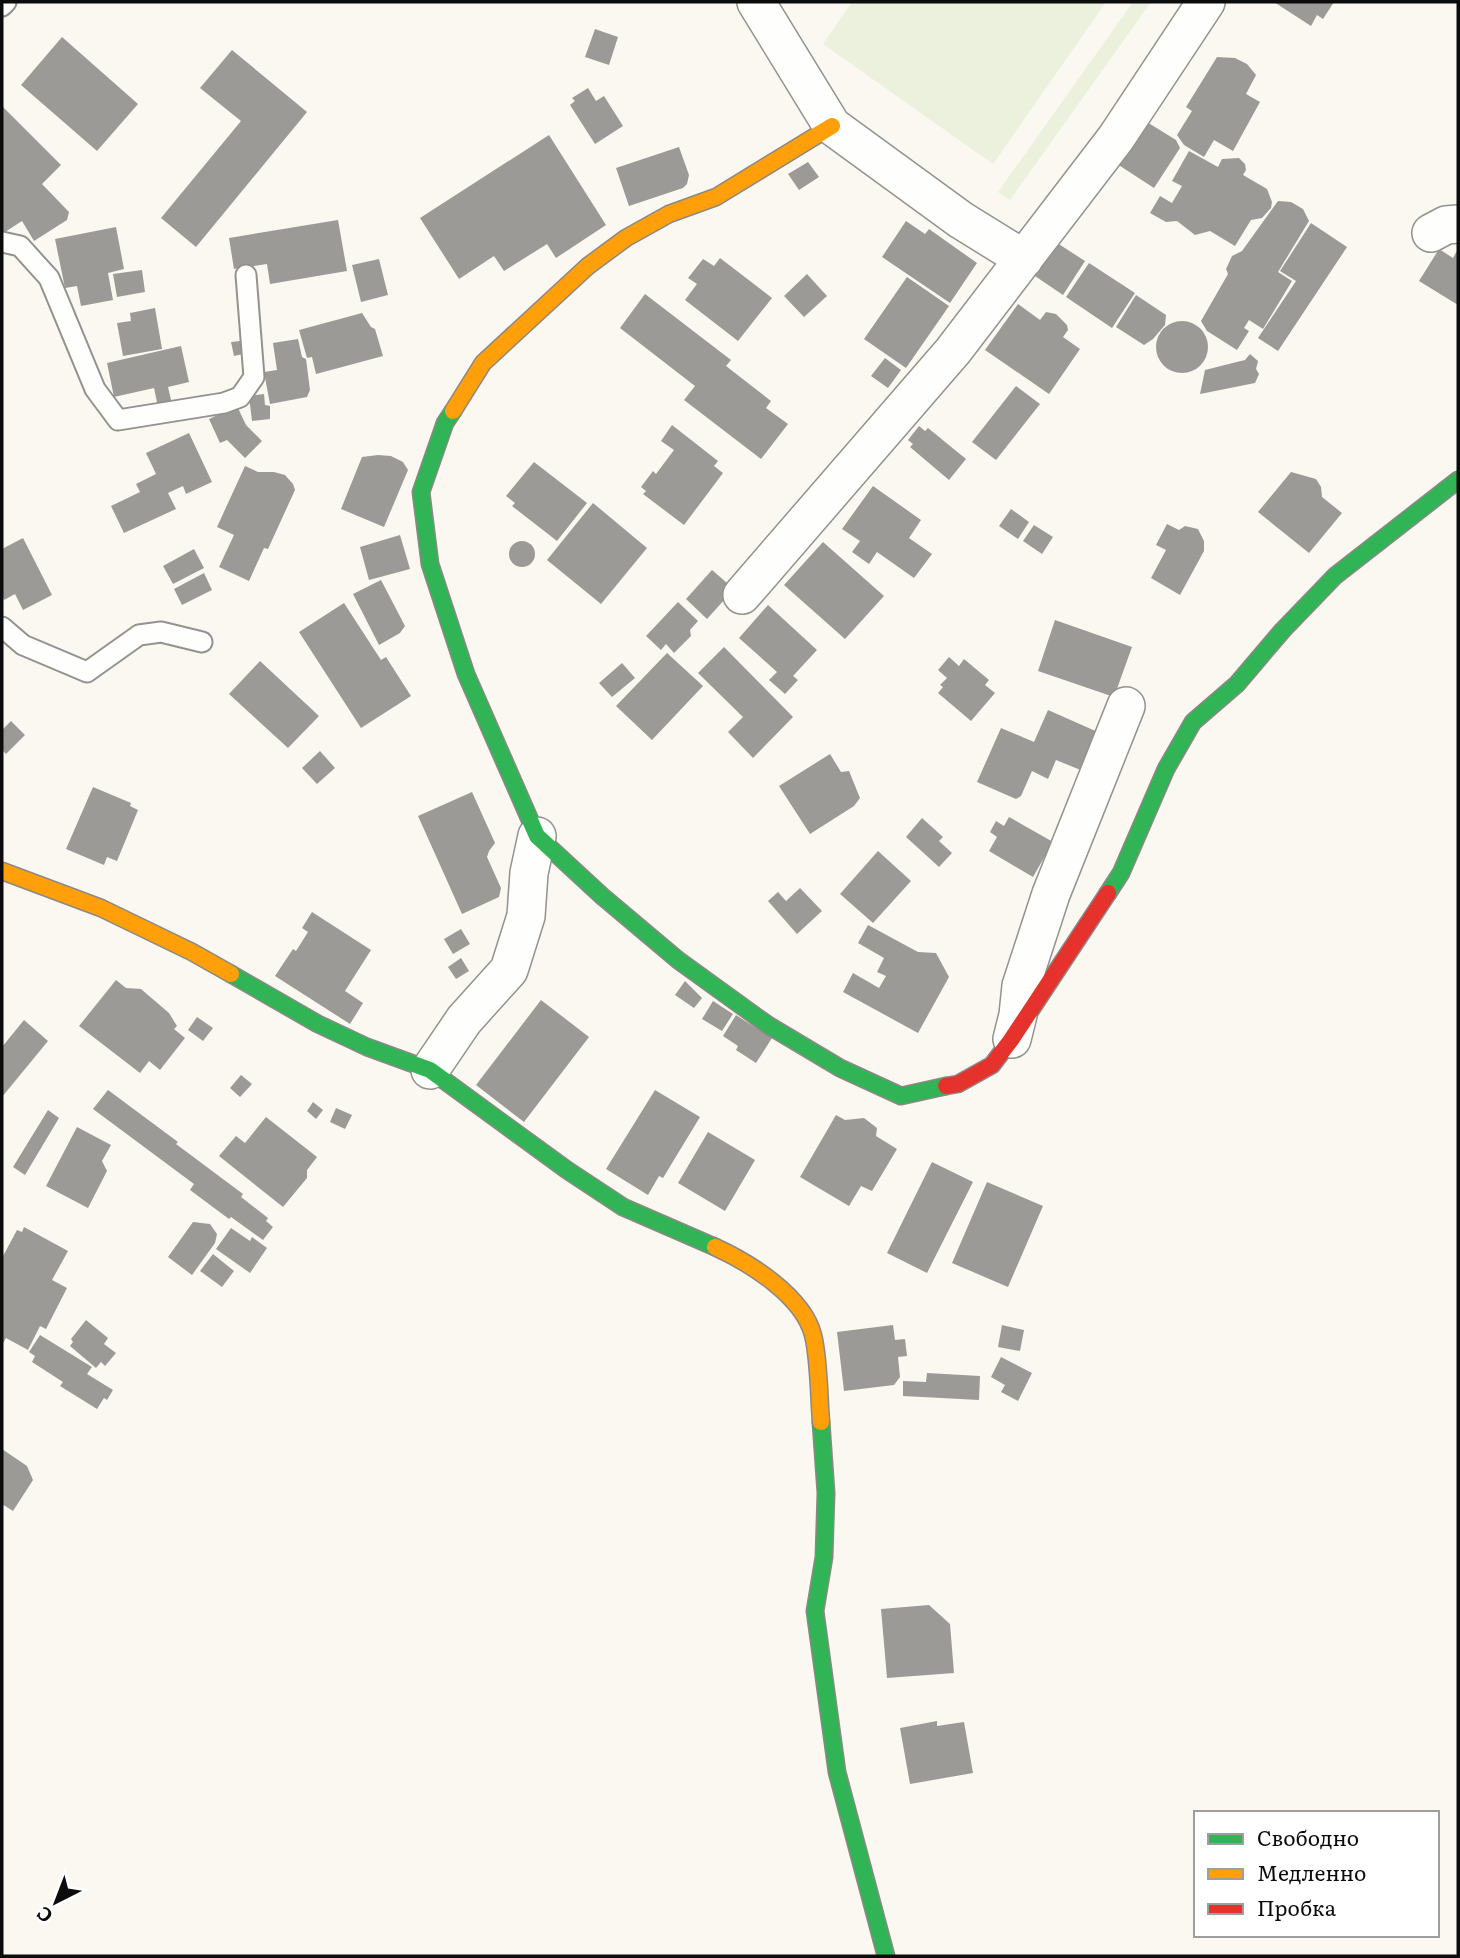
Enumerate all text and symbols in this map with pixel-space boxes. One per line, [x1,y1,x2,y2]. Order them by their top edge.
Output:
legend [1194,1811,1439,1937]
text: Свободно [1257,1821,1359,1852]
text: Медленно [1257,1856,1366,1887]
north arrow [21,1867,91,1937]
text: Пробка [1257,1891,1337,1922]
text: С [30,1900,58,1930]

